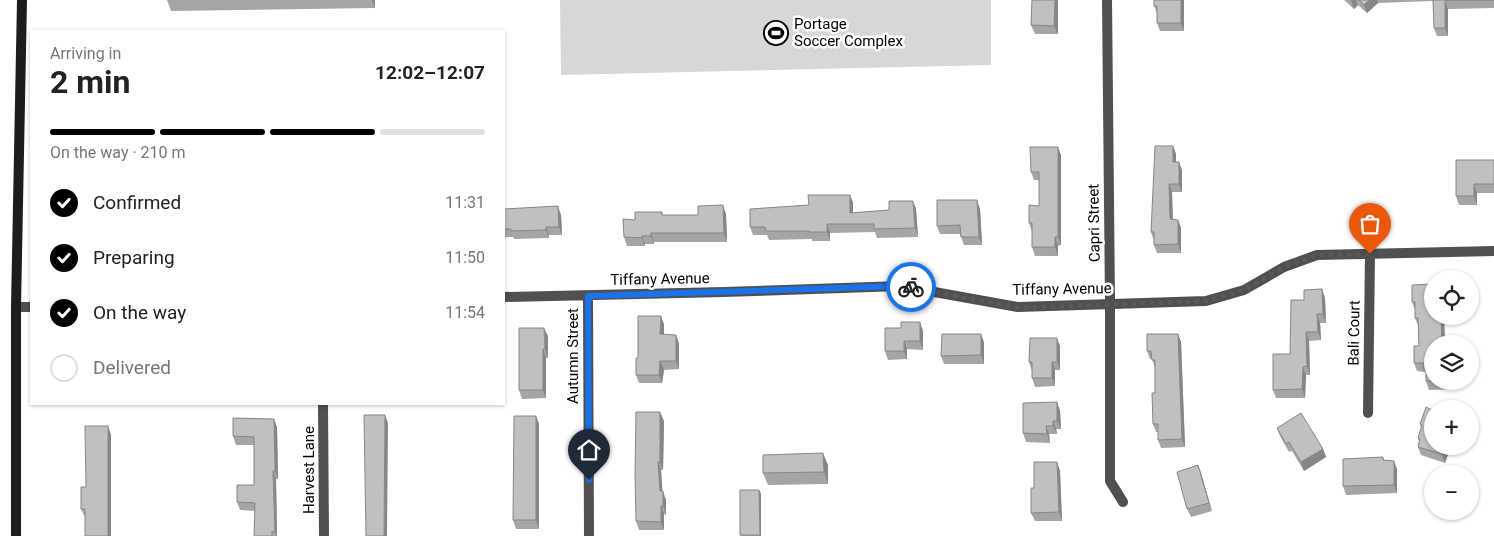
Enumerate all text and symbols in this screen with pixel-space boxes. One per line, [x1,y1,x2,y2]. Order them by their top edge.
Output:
place label: Portage Soccer Complex [794,15,903,50]
sports icon: Portage Soccer Complex [763,20,789,46]
text: Arriving in [50,44,121,63]
text: 12:02–12:07 [375,61,485,84]
text: 2 min [50,63,130,101]
text: On the way · 210 m [50,143,186,162]
street label: Capri Street [1084,184,1104,262]
icon: check [50,189,78,217]
text: Confirmed [93,191,181,214]
text: 11:31 [445,193,485,212]
pin [1349,203,1391,254]
icon: bag [1356,210,1384,238]
icon: check [50,244,78,272]
text: Preparing [93,246,175,269]
text: 11:50 [445,248,485,267]
courier [886,262,936,312]
street label: Tiffany Avenue [610,269,710,289]
map controls [1424,270,1479,520]
button: locate [1424,270,1479,325]
icon: bike [897,273,925,301]
street label: Tiffany Avenue [1012,279,1112,299]
icon: check [50,299,78,327]
street label: Bali Court [1344,300,1364,366]
text: On the way [93,301,186,324]
text: 11:54 [445,303,485,322]
street label: Autumn Street [564,308,582,404]
button: layers [1424,335,1479,390]
text: Delivered [93,356,171,379]
button: + [1424,400,1479,455]
street label: Harvest Lane [300,426,318,514]
pin [568,429,610,480]
icon: home [575,436,603,464]
button: − [1424,465,1479,520]

